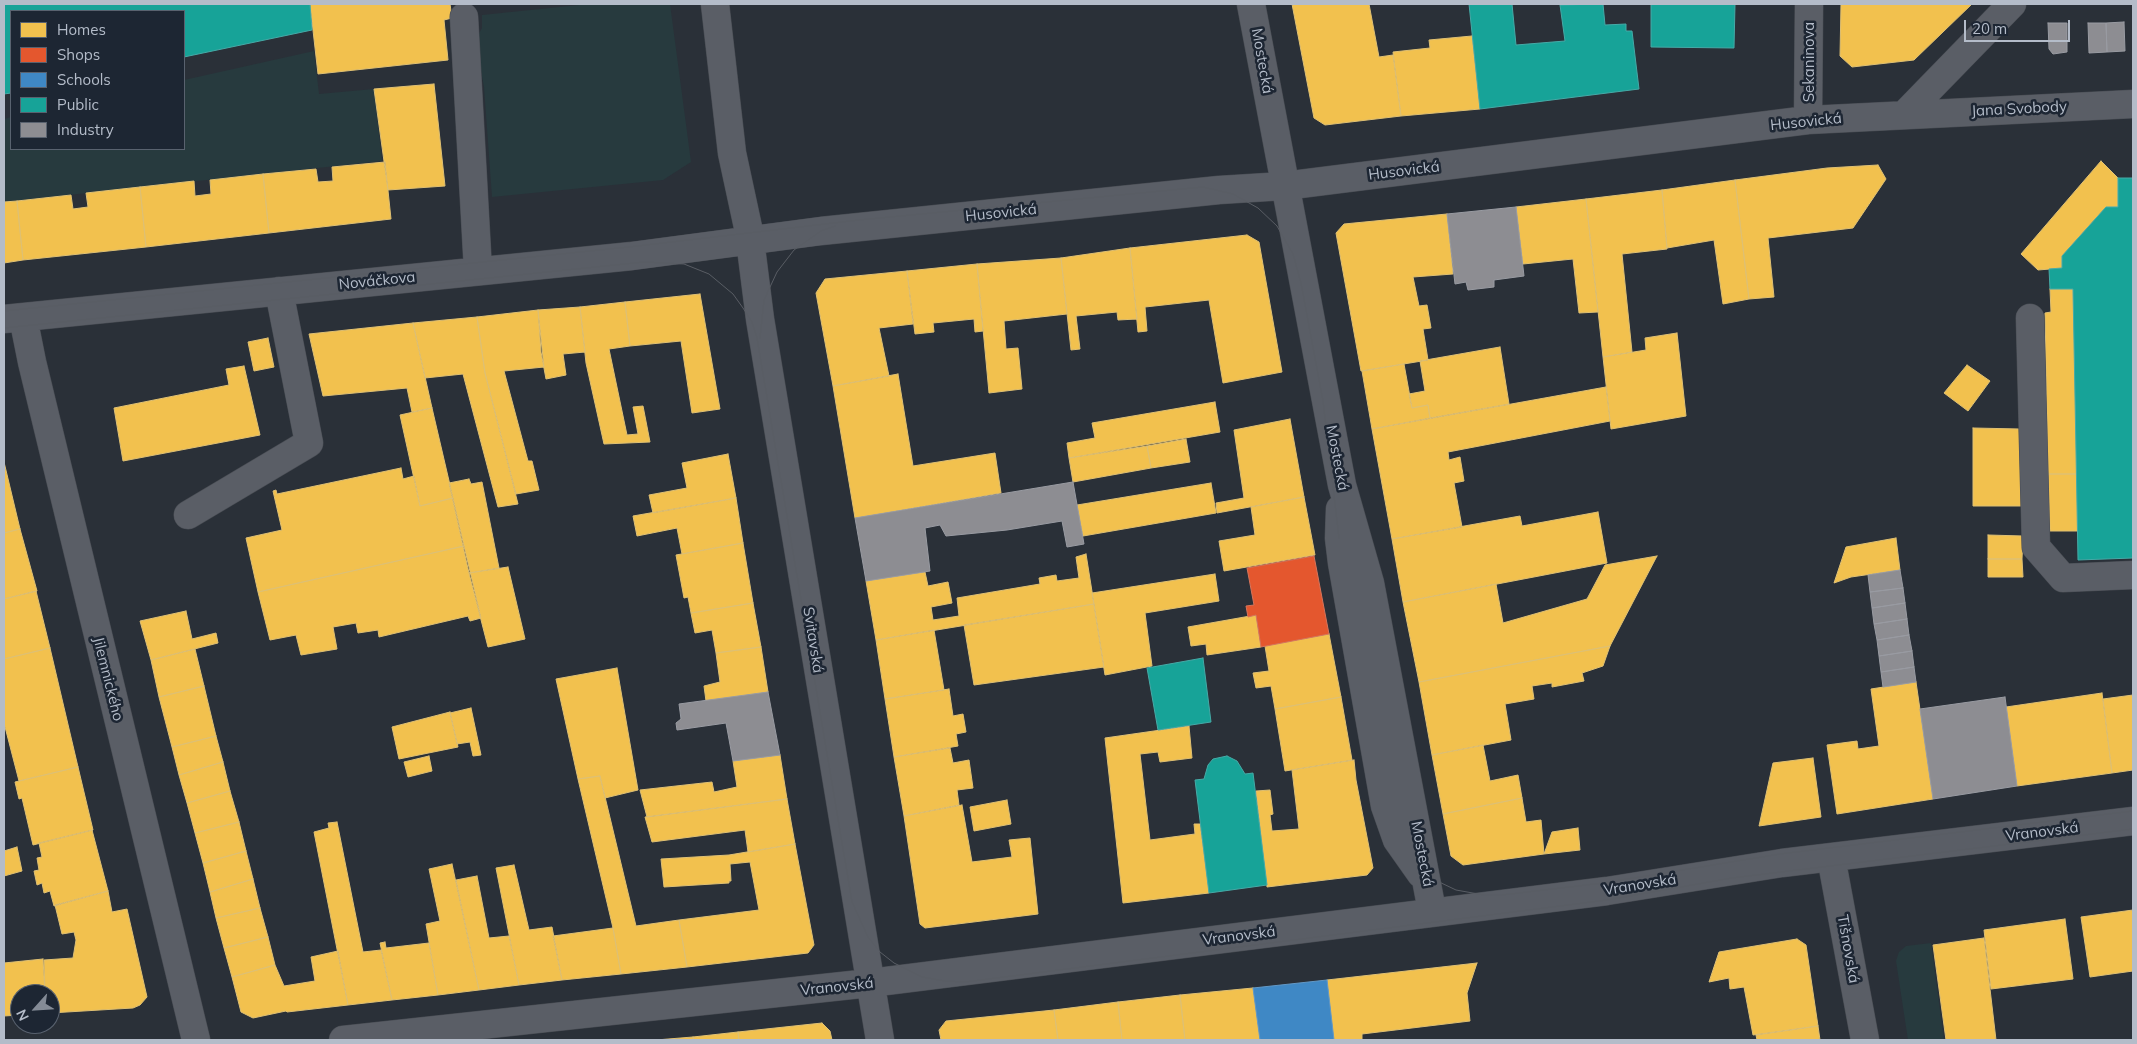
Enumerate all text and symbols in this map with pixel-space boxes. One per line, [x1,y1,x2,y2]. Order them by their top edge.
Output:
legend [10,10,185,150]
scale bar [1967,10,2073,42]
text: 20 m [1972,19,2007,38]
text: Homes [57,20,106,39]
street label: Sekaninova [1800,22,1818,102]
street label: Mostecká [1247,27,1277,95]
text: Shops [57,45,100,64]
text: Schools [57,70,111,89]
text: Public [57,95,99,114]
street label: Jana Svobody [1971,98,2067,120]
street label: Husovická [1769,109,1843,135]
text: Industry [57,120,114,139]
street label: Husovická [1367,158,1441,184]
street label: Husovická [964,200,1038,226]
street label: Nováčkova [338,268,416,294]
street label: Mostecká [1322,424,1352,492]
street label: Svitavská [799,606,827,674]
street label: Jilemnického [89,635,127,723]
street label: Vranovská [2005,819,2079,845]
street label: Mostecká [1407,820,1437,888]
street label: Vranovská [1602,870,1678,900]
street label: Tišnovská [1833,913,1863,985]
street label: Vranovská [1202,923,1276,949]
street label: Vranovská [800,974,874,1000]
north arrow [10,984,60,1034]
text: N [12,1006,33,1024]

